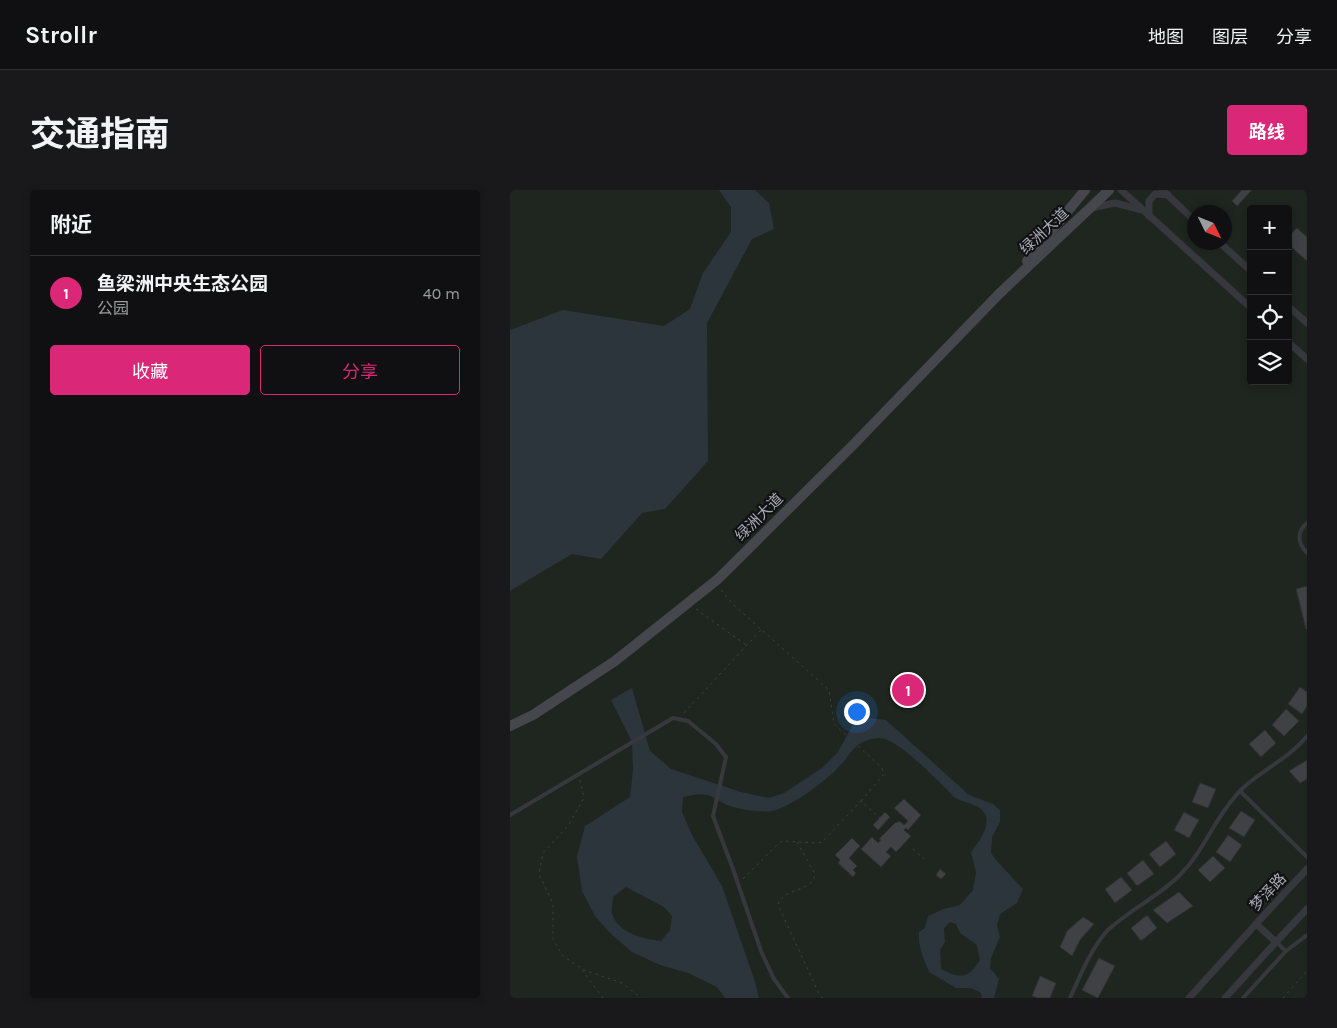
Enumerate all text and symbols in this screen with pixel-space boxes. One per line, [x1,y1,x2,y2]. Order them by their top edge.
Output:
text: Strollr [25,21,97,49]
text: 地图 [1148,26,1184,48]
text: 图层 [1212,26,1248,48]
text: 分享 [1276,26,1312,48]
button: 路线 [1227,105,1307,155]
text: 交通指南 [30,114,170,155]
street label: 绿洲大道 [1016,204,1072,258]
north arrow [1187,205,1232,250]
map controls [1247,205,1292,385]
button: + [1247,205,1292,250]
text: 附近 [50,213,92,237]
button: − [1247,250,1292,295]
text: 鱼梁洲中央生态公园 [97,273,268,295]
text: 1 [63,284,69,303]
text: 40 m [423,284,460,303]
button: locate [1247,295,1292,340]
text: 公园 [97,299,129,318]
button: layers [1247,340,1292,385]
button: 收藏 [50,345,250,395]
button: 分享 [260,345,460,395]
street label: 绿洲大道 [731,489,787,545]
pin: 1 [892,671,924,709]
your location [844,699,870,725]
street label: 梦泽路 [1246,869,1290,915]

